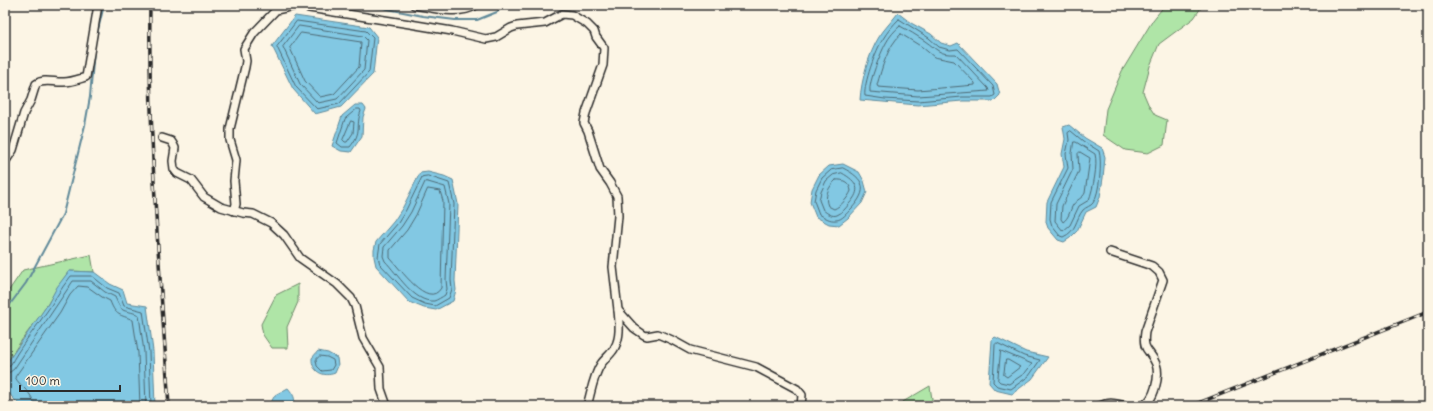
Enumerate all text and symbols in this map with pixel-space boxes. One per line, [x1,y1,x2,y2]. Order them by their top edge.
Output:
scale bar [20,367,120,393]
text: 100 m [26,373,60,388]

